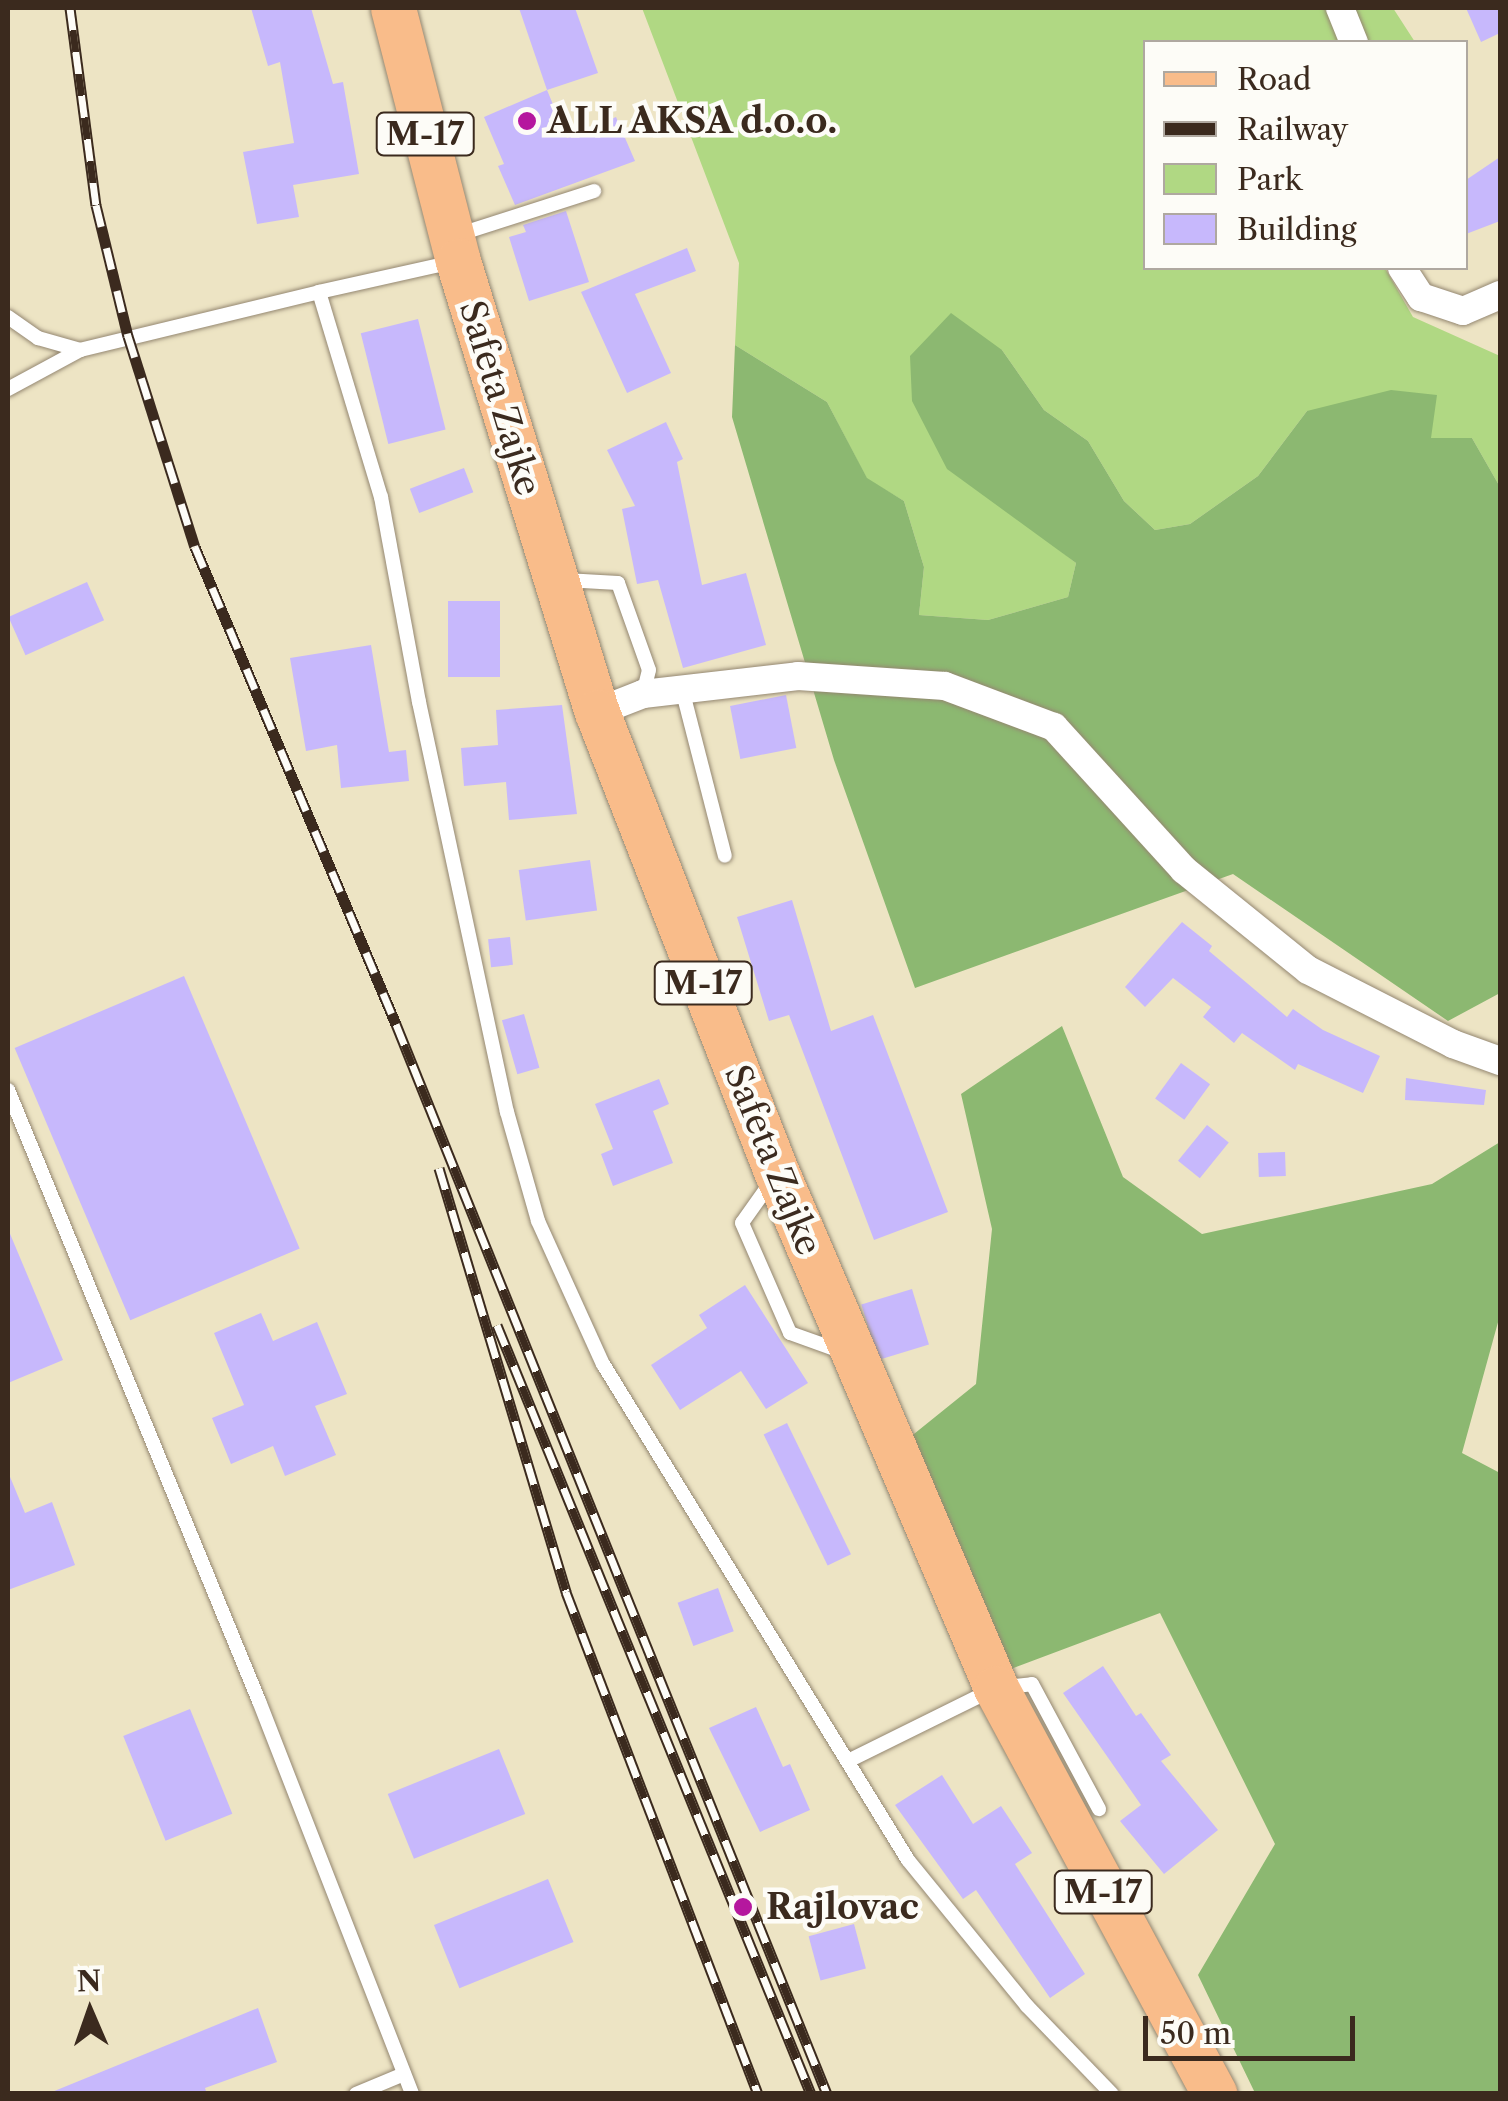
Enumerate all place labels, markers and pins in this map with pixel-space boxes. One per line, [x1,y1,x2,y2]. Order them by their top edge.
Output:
place label: ALL AKSA d.o.o. [547,100,841,142]
marker: ALL AKSA d.o.o. [516,110,538,132]
place label: Rajlovac [766,1886,919,1928]
marker: Rajlovac [730,1894,756,1920]

